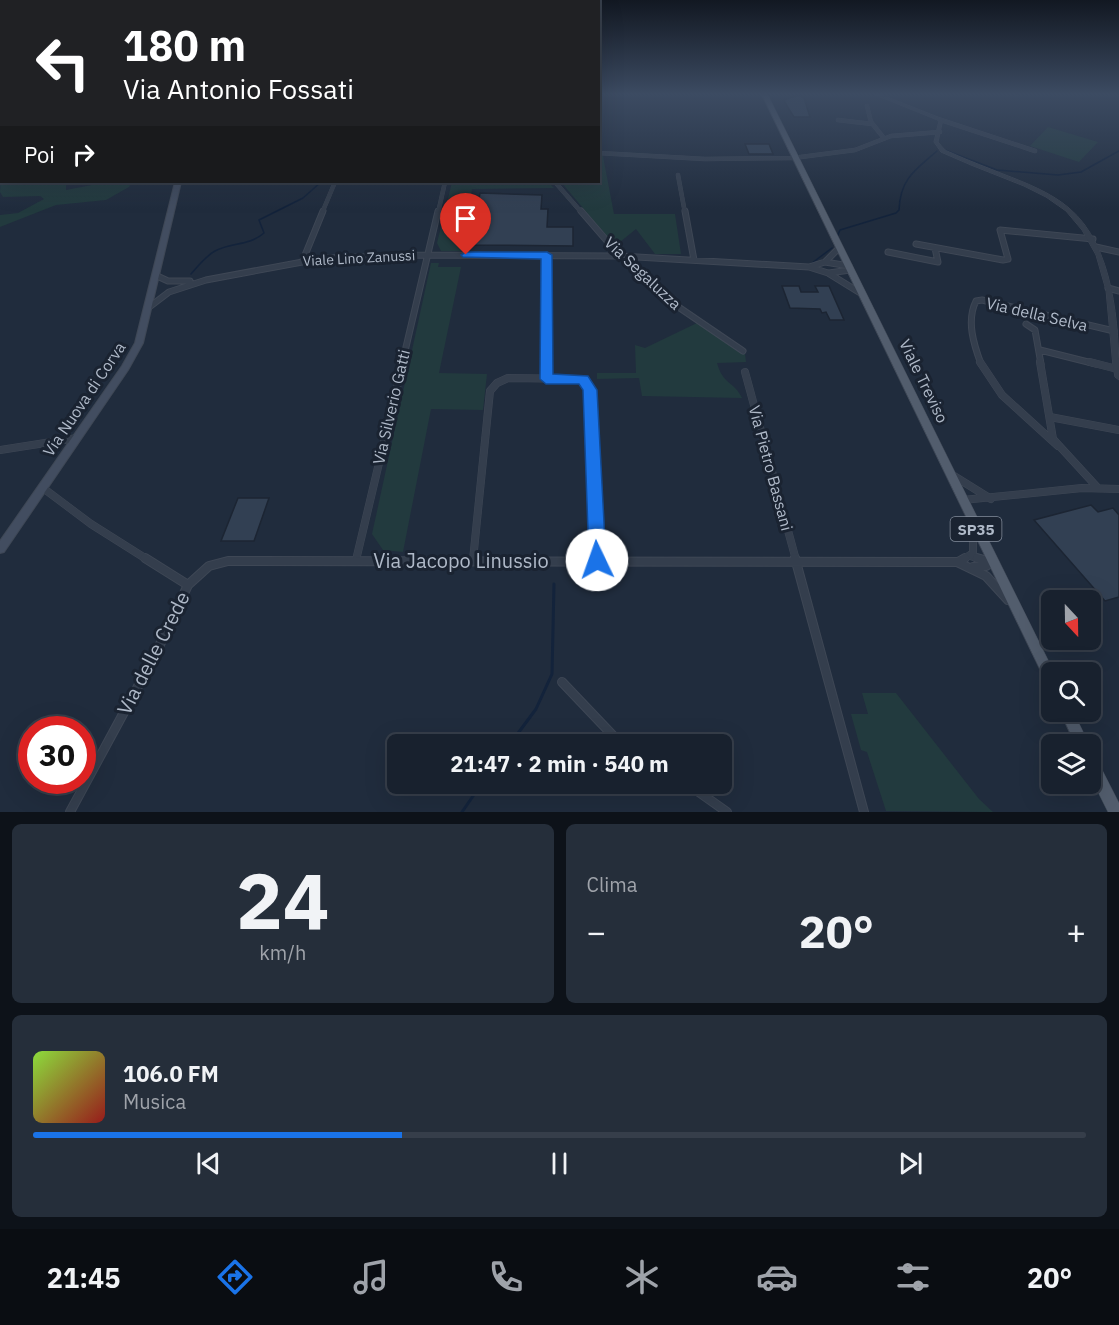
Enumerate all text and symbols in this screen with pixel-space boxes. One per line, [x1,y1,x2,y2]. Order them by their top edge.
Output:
text: 180 m [123,18,246,73]
icon: left [24,24,102,102]
text: Via Antonio Fossati [123,71,354,106]
icon: right [67,138,100,171]
text: Poi [24,140,55,169]
pin [440,193,491,255]
icon: arrive [449,202,482,235]
street label: Via Segaluzza [600,232,686,314]
street label: Viale Lino Zanussi [302,246,416,270]
street label: Via della Selva [984,293,1090,335]
street label: Viale Treviso [895,336,953,426]
street label: Via Nuova di Corva [38,338,130,460]
street label: Via Silverio Gatti [368,348,414,466]
street label: Via Pietro Bassani [745,403,797,533]
road number: SP35 [950,517,1002,541]
position arrow [565,528,629,592]
street label: Via Jacopo Linussio [373,547,549,574]
street label: Via delle Crede [110,587,196,719]
north arrow [1041,590,1101,650]
map controls [1041,590,1101,794]
button: search [1041,662,1101,722]
speed limit sign: 30 [18,716,96,794]
button: layers [1041,734,1101,794]
text: 21:47 · 2 min · 540 m [450,749,669,778]
text: 24 [236,849,330,950]
text: Clima [587,871,638,898]
text: 20° [799,902,874,960]
text: − [587,910,606,953]
text: + [1066,910,1086,953]
text: km/h [259,939,306,966]
text: 106.0 FM [123,1059,219,1088]
text: Musica [123,1088,186,1115]
icon: previous [192,1147,225,1180]
icon: pause [543,1147,576,1180]
icon: next [894,1147,927,1180]
icon: directions [214,1256,256,1298]
icon: music [350,1256,392,1298]
icon: phone [485,1256,527,1298]
icon: climate [621,1256,663,1298]
icon: car [756,1256,798,1298]
icon: filters [892,1256,934,1298]
text: 21:45 [47,1260,120,1295]
text: 20° [1027,1260,1072,1295]

